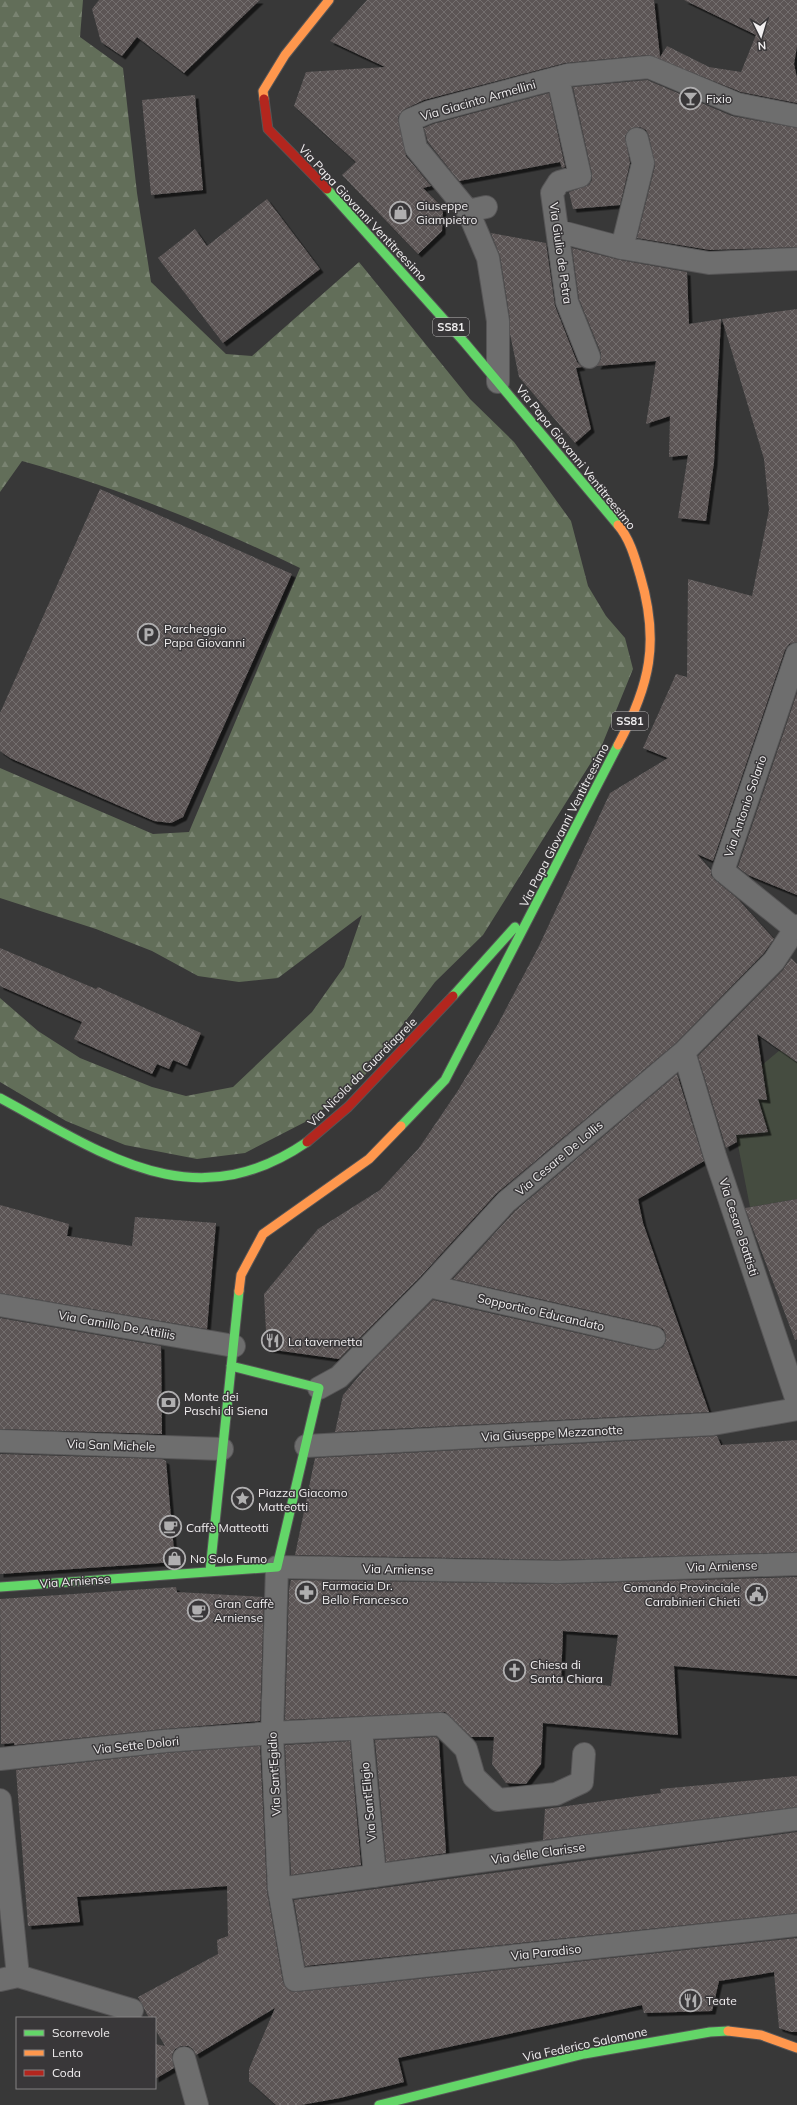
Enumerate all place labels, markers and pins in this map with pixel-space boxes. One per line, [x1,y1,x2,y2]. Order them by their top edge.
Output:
bar icon: Fixio [677,85,703,111]
place label: Fixio [706,91,732,106]
place label: Giuseppe Giampietro [416,198,477,227]
shop icon: Giuseppe Giampietro [387,199,413,225]
place label: Parcheggio Papa Giovanni [164,621,245,650]
parking icon: Parcheggio Papa Giovanni [136,622,162,648]
restaurant icon: La tavernetta [260,1328,286,1354]
place label: La tavernetta [288,1334,362,1349]
place label: Monte dei Paschi di Siena [184,1389,268,1418]
bank icon: Monte dei Paschi di Siena [155,1390,181,1416]
place label: Piazza Giacomo Matteotti [258,1485,348,1514]
place icon: Piazza Giacomo Matteotti [229,1486,255,1512]
cafe icon: Caffè Matteotti [157,1514,183,1540]
place label: Caffè Matteotti [186,1520,269,1535]
shop icon: No Solo Fumo [161,1545,187,1571]
place label: No Solo Fumo [190,1551,267,1566]
place label: Farmacia Dr. Bello Francesco [322,1578,409,1607]
pharmacy icon: Farmacia Dr. Bello Francesco [293,1579,319,1605]
place label: Comando Provinciale Carabinieri Chieti [623,1580,740,1609]
public building icon: Comando Provinciale Carabinieri Chieti [743,1581,769,1607]
place label: Gran Caffè Arniense [214,1596,274,1625]
cafe icon: Gran Caffè Arniense [186,1597,212,1623]
place label: Chiesa di Santa Chiara [530,1657,603,1686]
church icon: Chiesa di Santa Chiara [501,1658,527,1684]
restaurant icon: Teate [678,1987,704,2013]
place label: Teate [706,1993,737,2008]

